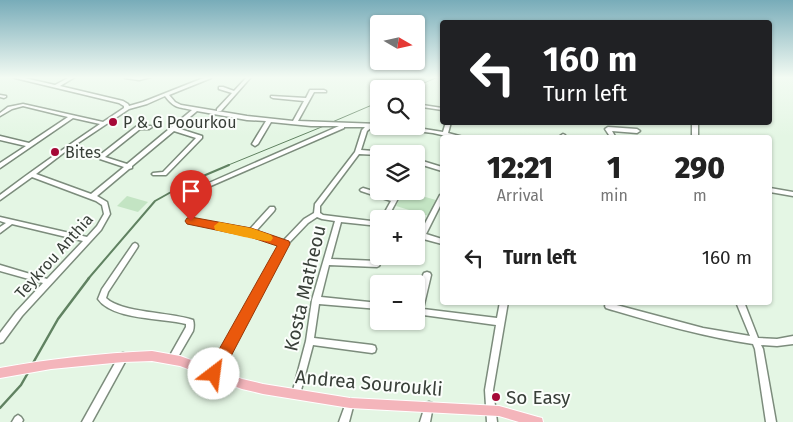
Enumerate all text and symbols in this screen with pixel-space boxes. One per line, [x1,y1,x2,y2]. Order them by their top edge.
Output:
north arrow [370,15,425,70]
map controls [370,15,425,330]
text: 160 m [543,38,637,80]
icon: left [460,40,525,105]
button: search [370,80,425,135]
text: Turn left [543,80,627,107]
place label: P & G Poourkou [123,113,236,132]
marker: P & G Poourkou [107,116,119,128]
place label: Bites [65,143,101,162]
button: layers [370,145,425,200]
marker: Bites [49,146,61,158]
text: 12:21 [487,150,553,186]
text: 1 [607,150,621,186]
text: 290 [675,150,725,186]
pin [170,170,212,221]
icon: arrive [177,177,205,205]
text: Arrival [497,186,544,205]
text: min [600,186,628,205]
text: m [693,186,707,205]
street label: Teykrou Anthia [11,210,97,302]
button: + [370,210,425,265]
street label: Kosta Matheou [279,223,331,353]
icon: left [460,244,488,272]
text: Turn left [503,246,577,269]
text: 160 m [702,246,752,269]
button: − [370,275,425,330]
position arrow [187,347,239,399]
street label: Andrea Souroukli [294,365,444,401]
place label: So Easy [506,386,571,409]
marker: So Easy [490,391,502,403]

